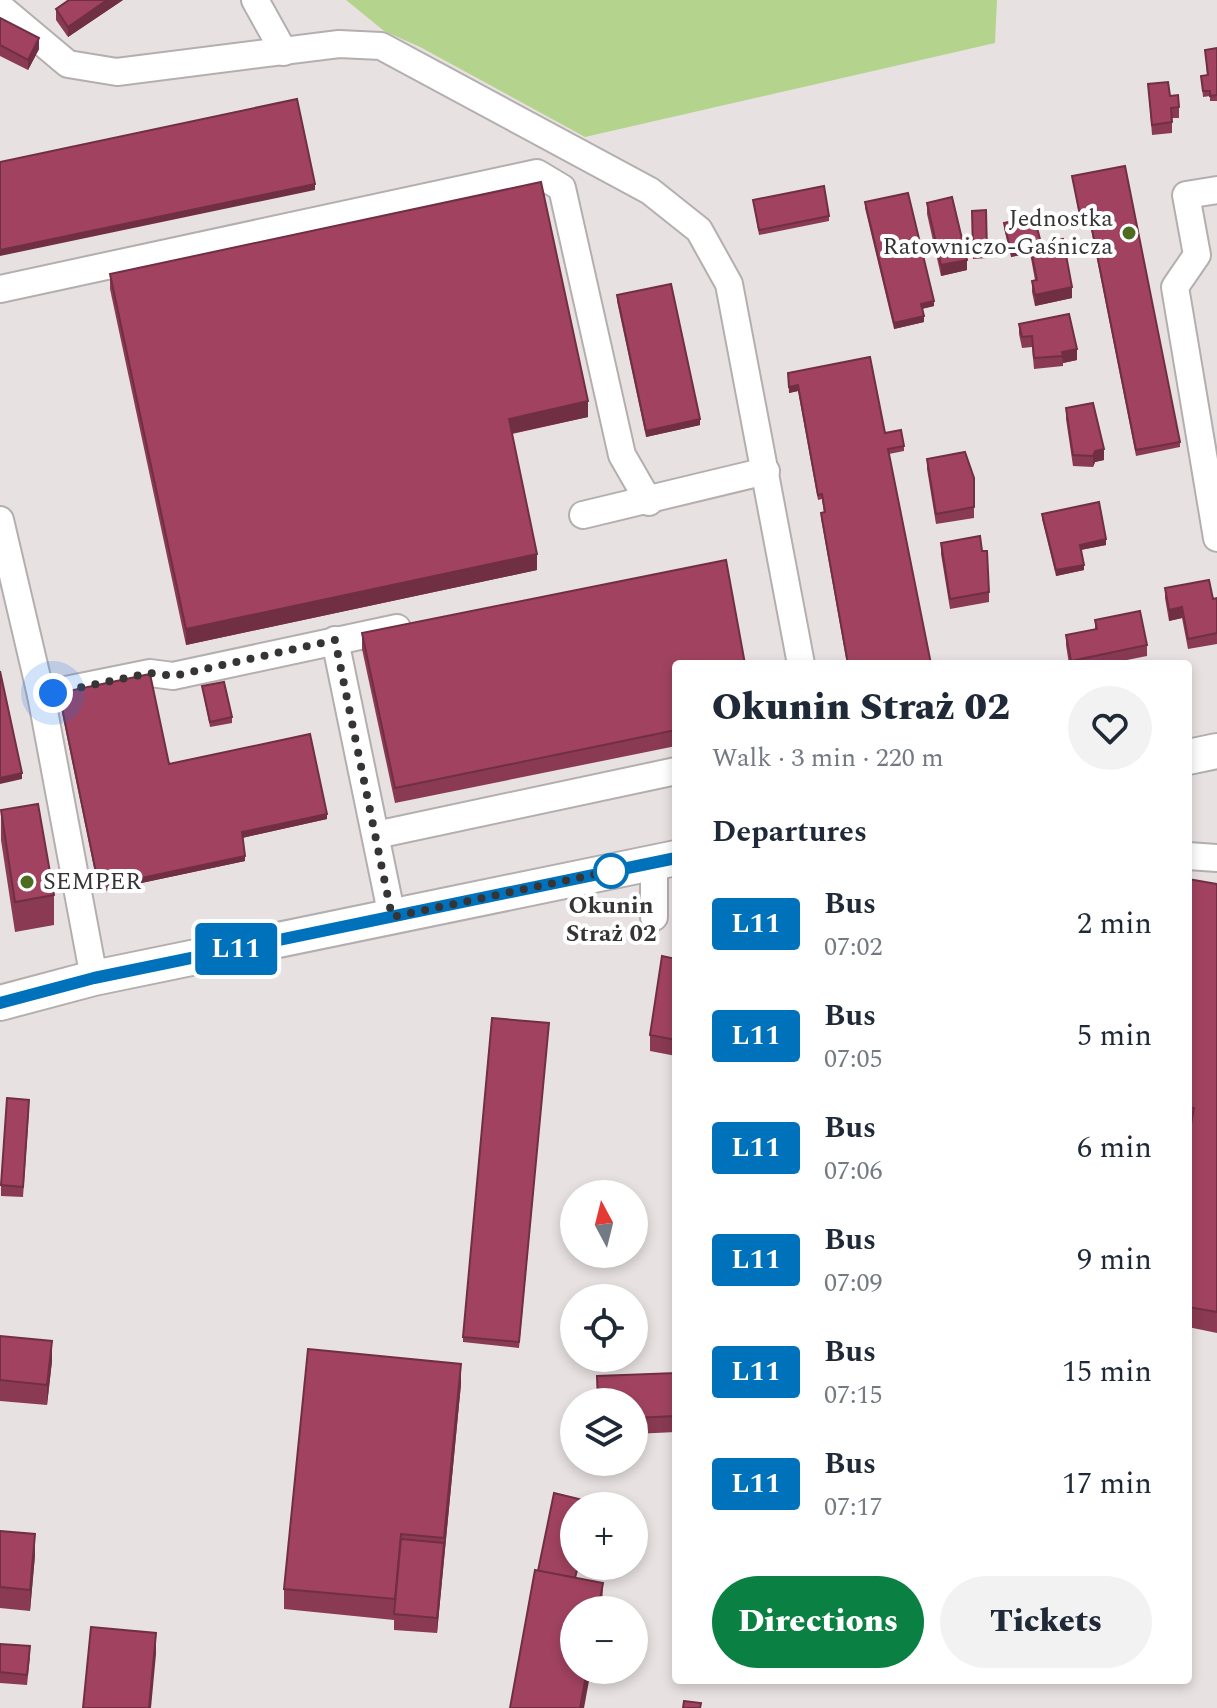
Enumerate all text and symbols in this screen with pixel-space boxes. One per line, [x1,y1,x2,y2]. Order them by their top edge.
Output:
place label: Jednostka Ratowniczo-Gaśnicza [883,201,1113,265]
marker: Jednostka Ratowniczo-Gaśnicza [1120,224,1138,242]
your location [33,673,73,713]
text: Okunin Straż 02 [712,679,1010,737]
button: heart [1068,686,1152,770]
text: Walk · 3 min · 220 m [712,738,944,778]
text: Departures [712,809,867,855]
marker: Okunin Straż 02 [594,854,628,888]
place label: SEMPER [43,864,141,900]
marker: SEMPER [18,873,36,891]
text: Bus [824,881,876,927]
place label: Okunin Straż 02 [566,888,656,952]
text: 2 min [1077,901,1152,947]
text: L11 [731,902,781,945]
line badge: L11 [190,923,282,975]
text: L11 [211,927,261,970]
text: 07:02 [824,927,883,967]
text: Bus [824,993,876,1039]
text: 5 min [1077,1013,1152,1059]
text: L11 [731,1014,781,1057]
text: 07:05 [824,1039,883,1079]
text: Bus [824,1105,876,1151]
text: 6 min [1077,1125,1152,1171]
text: L11 [731,1126,781,1169]
text: 07:06 [824,1151,883,1191]
north arrow [560,1180,648,1268]
map controls [560,1180,648,1684]
text: Bus [824,1217,876,1263]
text: 9 min [1077,1237,1152,1283]
text: L11 [731,1238,781,1281]
text: 07:09 [824,1263,883,1303]
button: locate [560,1284,648,1372]
text: Bus [824,1329,876,1375]
text: 15 min [1062,1349,1152,1395]
text: L11 [731,1350,781,1393]
text: 07:15 [824,1375,883,1415]
button: layers [560,1388,648,1476]
text: Bus [824,1441,876,1487]
text: 17 min [1062,1461,1152,1507]
text: L11 [731,1462,781,1505]
text: 07:17 [824,1487,883,1527]
button: + [560,1492,648,1580]
button: Directions [712,1576,924,1668]
button: Tickets [940,1576,1152,1668]
button: − [560,1596,648,1684]

